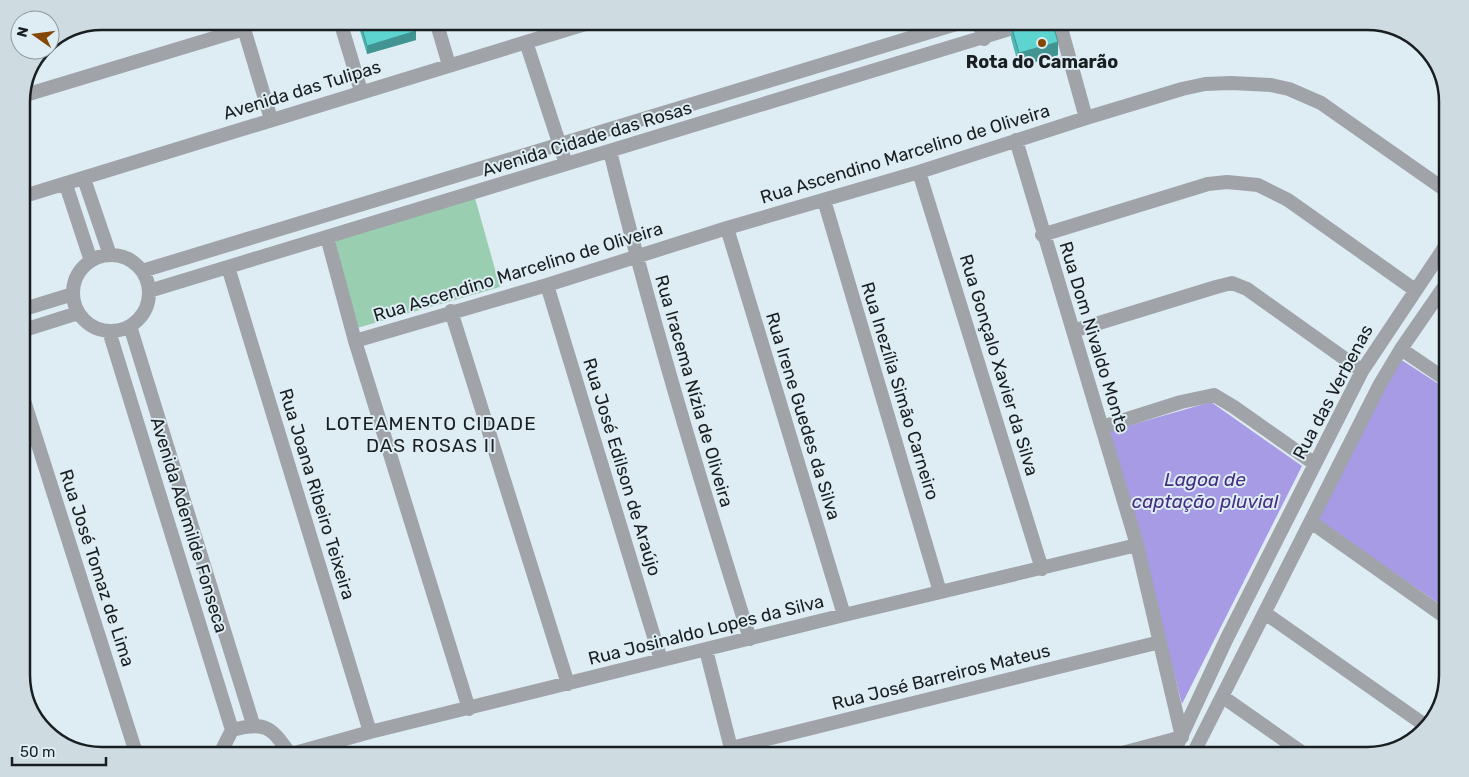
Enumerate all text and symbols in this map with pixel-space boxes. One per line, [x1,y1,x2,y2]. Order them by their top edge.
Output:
north arrow [10,10,60,60]
text: N [13,25,32,39]
marker: Rota do Camarão [1036,37,1048,49]
place label: Rota do Camarão [966,51,1118,73]
street label: Avenida das Tulipas [220,56,384,124]
street label: Avenida Cidade das Rosas [479,97,695,181]
street label: Rua Ascendino Marcelino de Oliveira [758,99,1052,209]
street label: Rua Ascendino Marcelino de Oliveira [371,217,665,327]
street label: Rua Dom Nivaldo Monte [1054,239,1134,435]
street label: Rua Gonçalo Xavier da Silva [955,252,1043,478]
street label: Rua Iracema Nízia de Oliveira [650,272,738,510]
street label: Rua Inezília Simão Carneiro [856,279,944,503]
street label: Rua Irene Guedes da Silva [761,309,845,523]
street label: Rua das Verbenas [1288,321,1378,463]
street label: Rua José Edilson de Araújo [578,355,666,579]
street label: Rua Joana Ribeiro Teixeira [274,386,360,602]
district label: LOTEAMENTO CIDADE DAS ROSAS II [325,412,537,457]
street label: Avenida Ademilde Fonseca [146,414,232,636]
street label: Rua José Tomaz de Lima [55,467,139,669]
water label: Lagoa de captação pluvial [1132,468,1279,513]
street label: Rua Josinaldo Lopes da Silva [586,590,826,670]
street label: Rua José Barreiros Mateus [830,639,1052,715]
scale bar [12,734,106,766]
text: 50 m [20,743,55,761]

